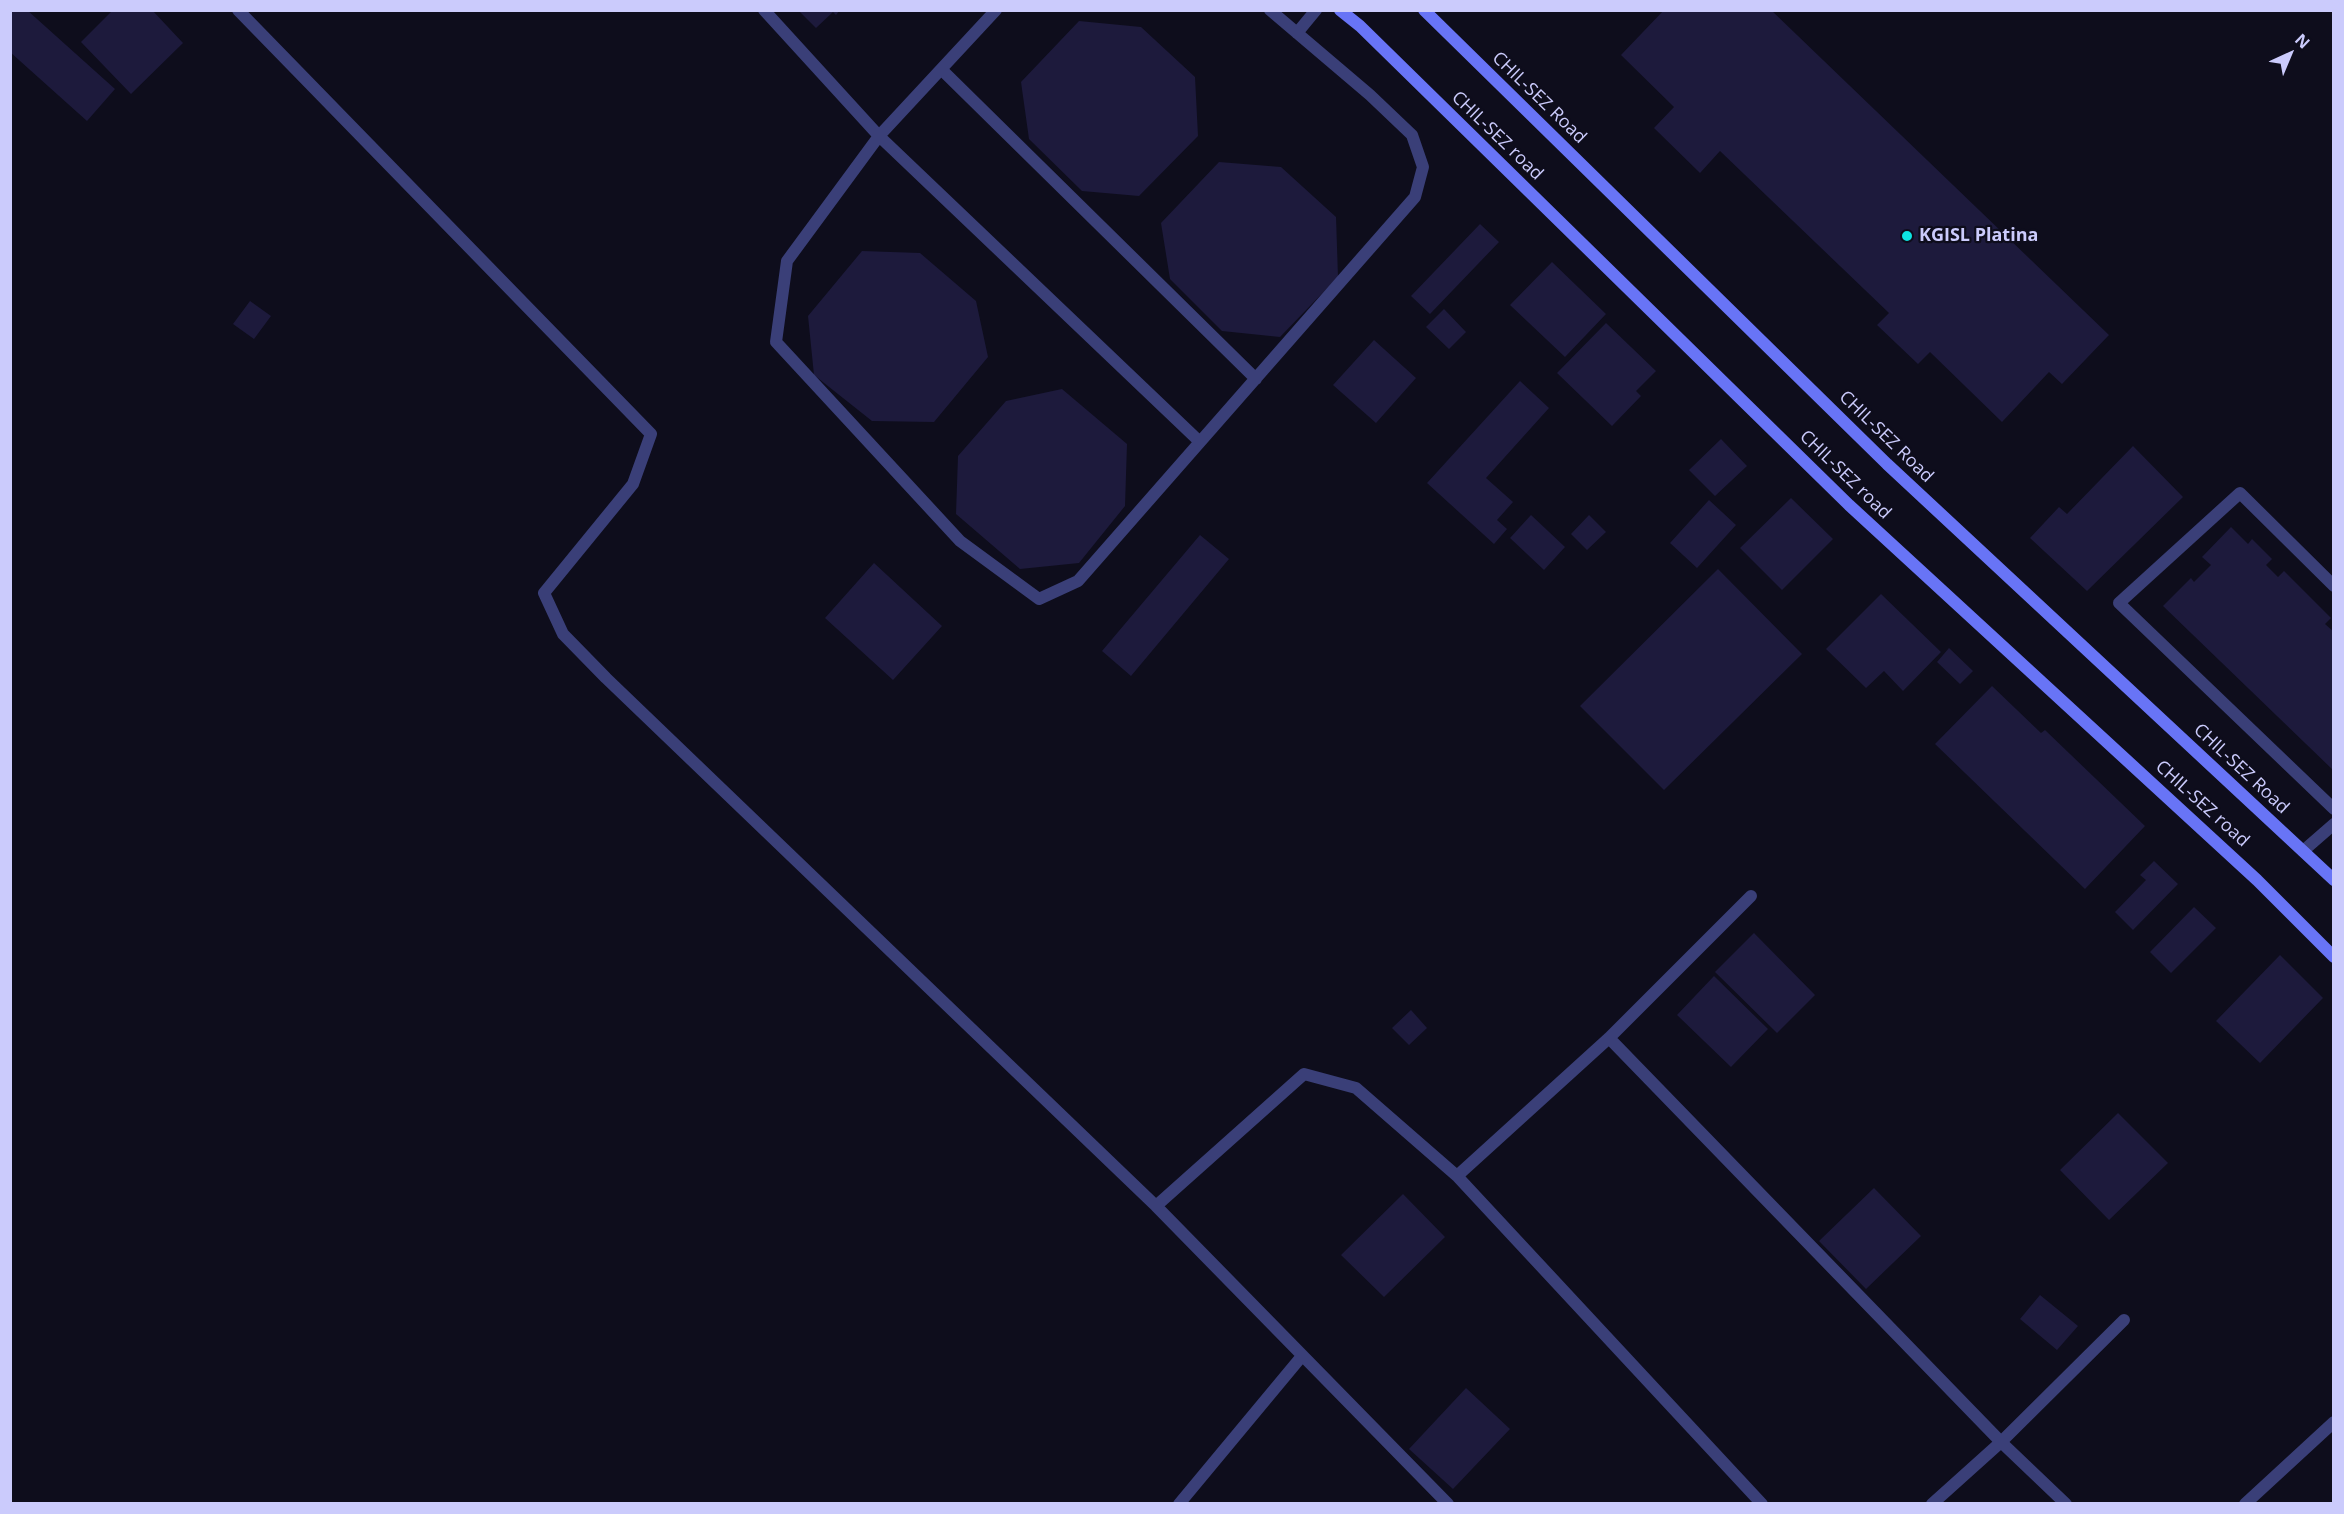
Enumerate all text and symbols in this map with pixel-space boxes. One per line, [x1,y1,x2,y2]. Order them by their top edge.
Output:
north arrow [2260,24,2320,84]
text: N [2290,29,2315,53]
street label: CHIL-SEZ Road [1487,48,1591,148]
street label: CHIL-SEZ road [1447,87,1547,185]
place label: KGISL Platina [1919,225,2038,247]
marker: KGISL Platina [1900,229,1914,243]
street label: CHIL-SEZ Road [1834,387,1938,487]
street label: CHIL-SEZ road [1795,426,1895,524]
street label: CHIL-SEZ Road [2189,719,2293,819]
street label: CHIL-SEZ road [2151,756,2253,852]

